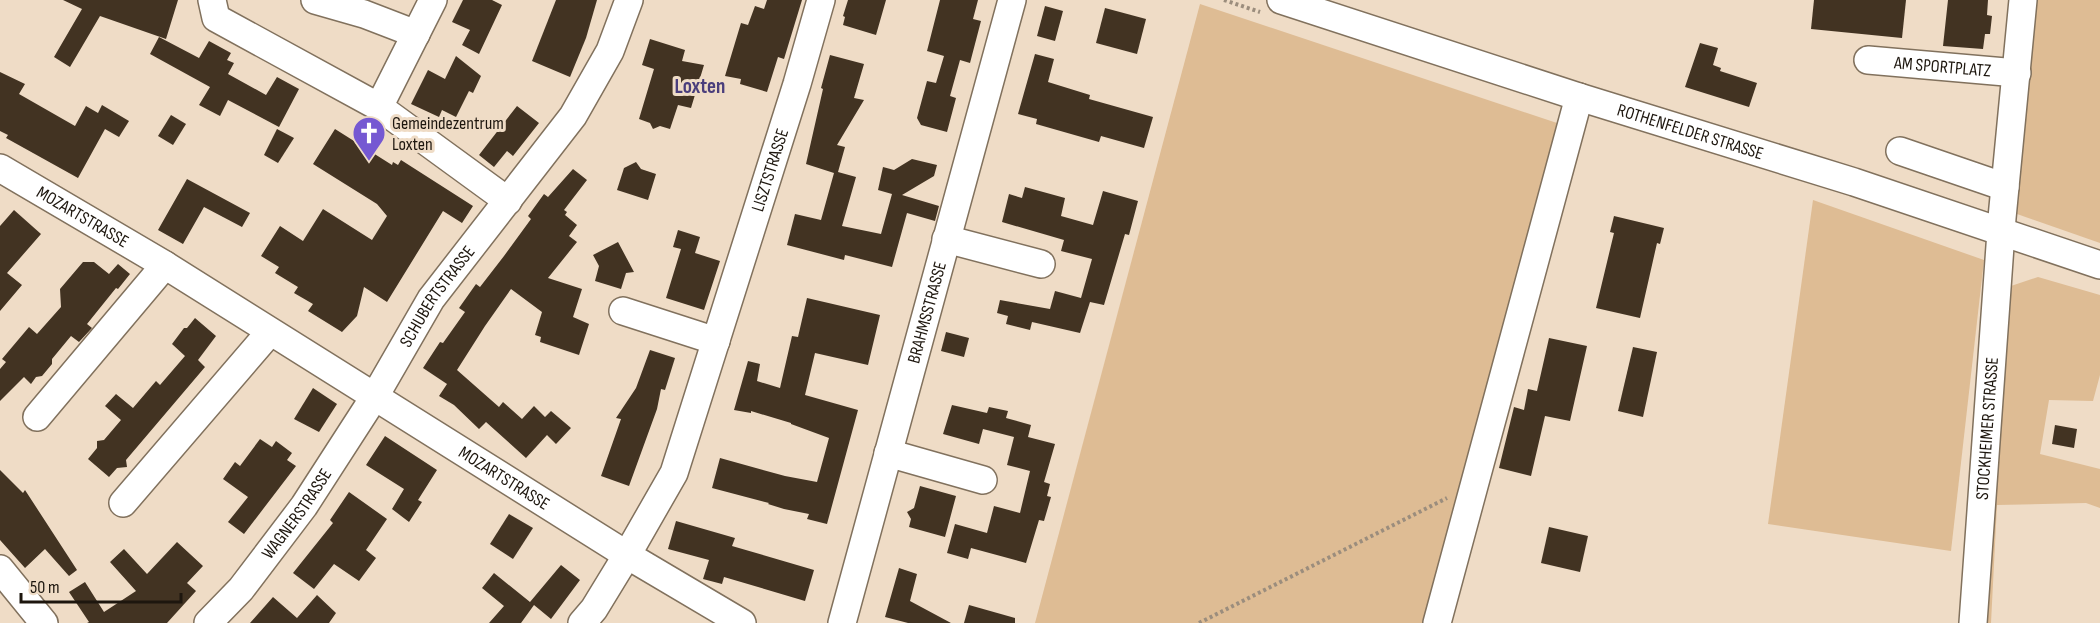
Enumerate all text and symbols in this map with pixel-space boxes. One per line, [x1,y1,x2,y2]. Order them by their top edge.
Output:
street label: AM SPORTPLATZ [1892,52,1992,82]
district label: Loxten [675,74,725,99]
street label: ROTHENFELDER STRASSE [1615,99,1766,164]
place label: Gemeindezentrum Loxten [392,113,504,155]
church icon: Gemeindezentrum Loxten [351,115,387,162]
street label: LISZTSTRASSE [747,126,793,214]
street label: MOZARTSTRASSE [33,182,132,252]
street label: SCHUBERTSTRASSE [395,242,479,351]
street label: BRAHMSSTRASSE [903,259,951,366]
street label: STOCKHEIMER STRASSE [1972,356,2003,501]
street label: MOZARTSTRASSE [455,442,553,515]
street label: WAGNERSTRASSE [258,465,336,563]
scale bar [21,566,182,604]
text: 50 m [30,577,60,598]

